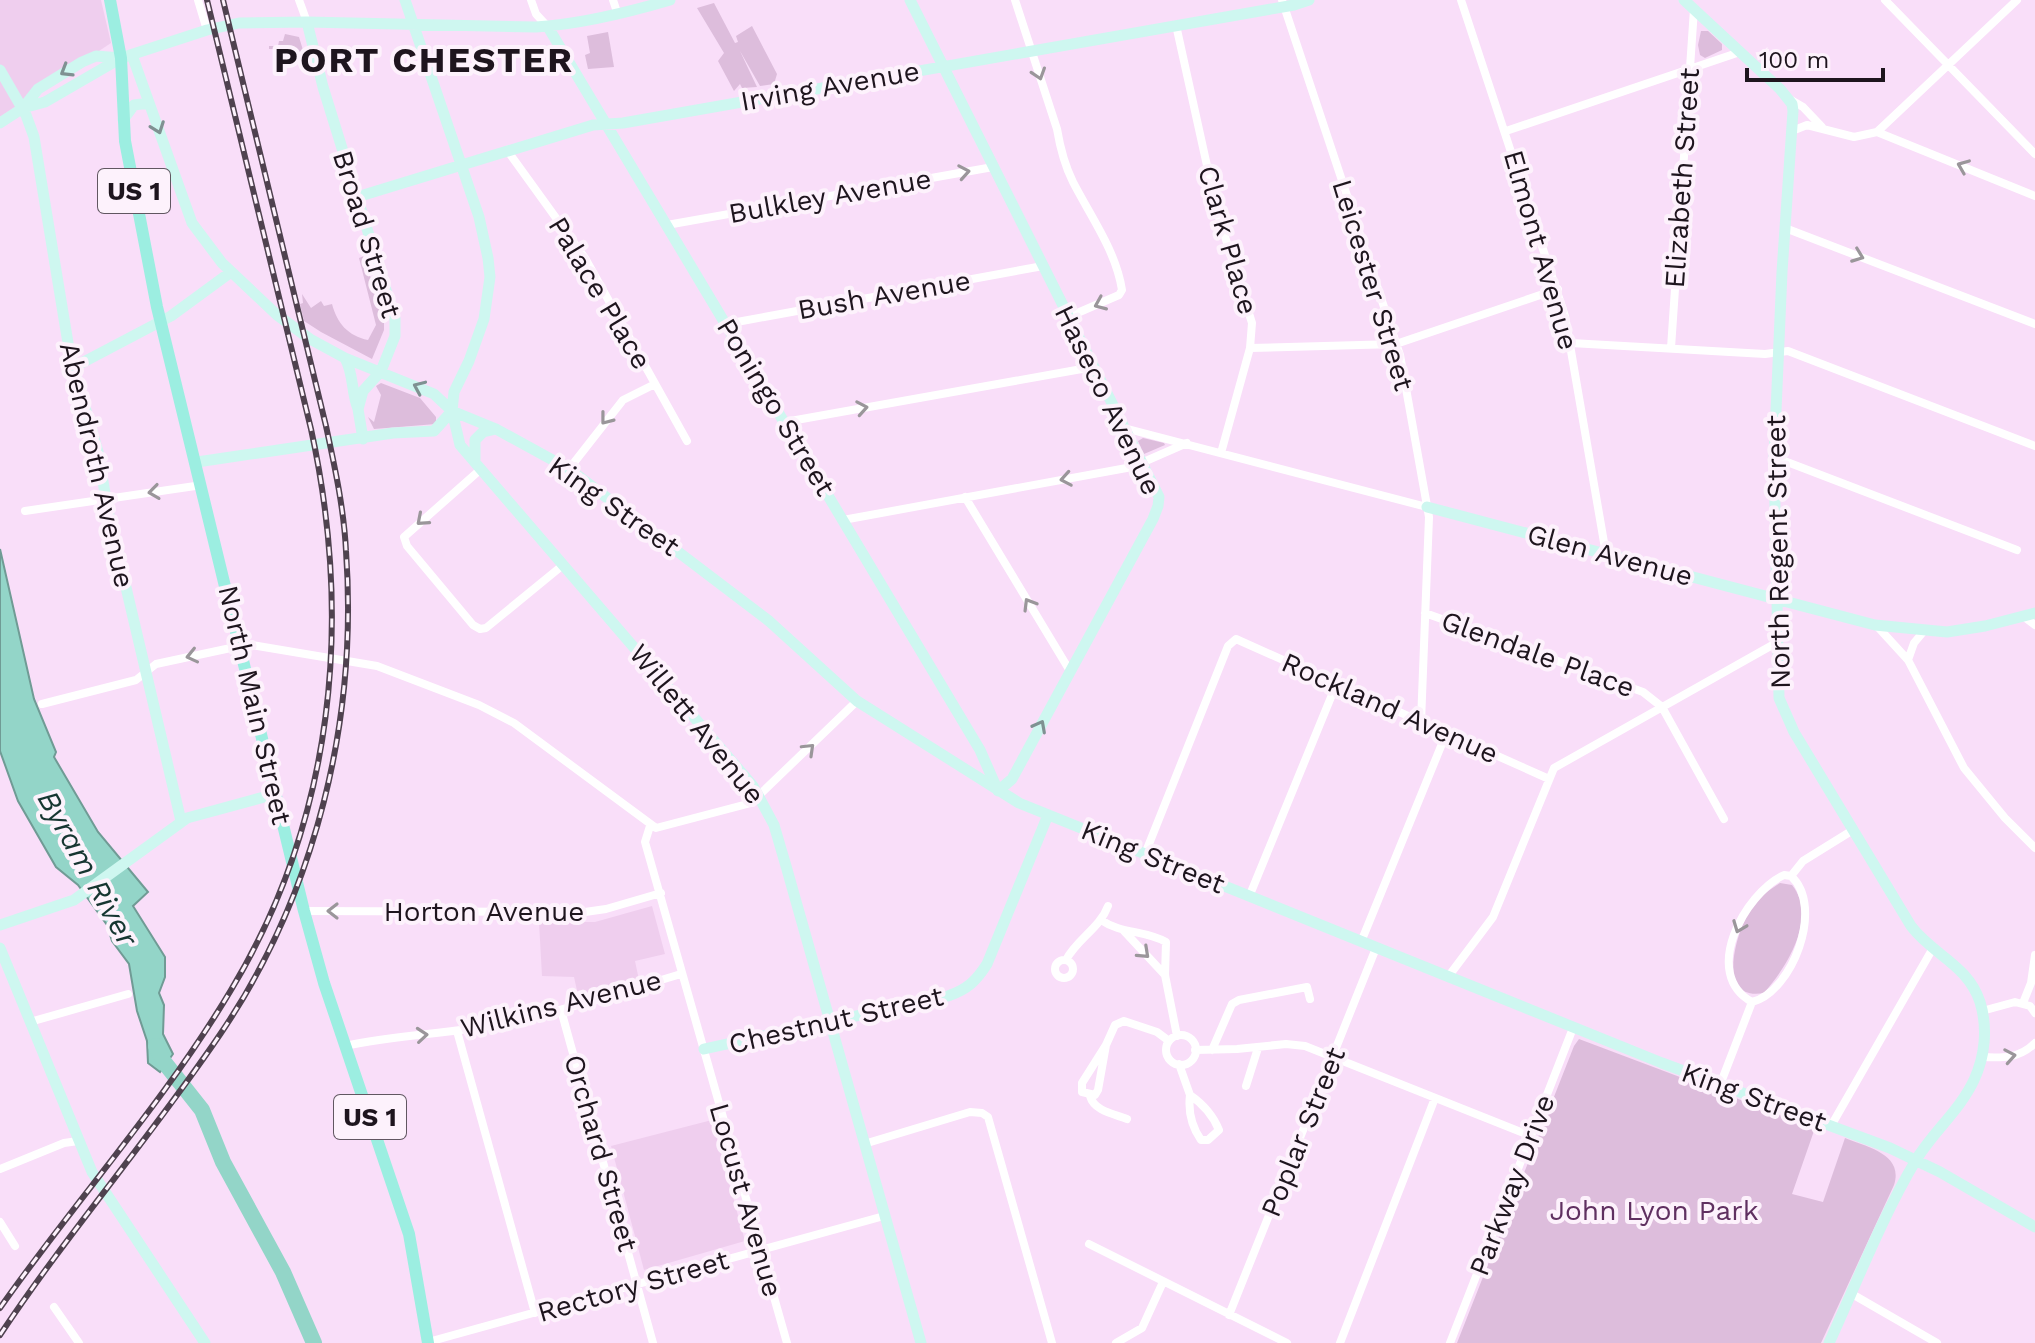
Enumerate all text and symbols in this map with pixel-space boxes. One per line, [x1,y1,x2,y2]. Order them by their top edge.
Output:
scale bar [1747,32,1883,82]
district label: PORT CHESTER [274,39,574,81]
text: 100 m [1759,46,1829,74]
street label: Irving Avenue [738,54,922,118]
one-way arrow [61,61,75,76]
street label: Elizabeth Street [1658,66,1706,289]
one-way arrow [1029,67,1045,81]
one-way arrow [148,120,165,134]
street label: Broad Street [326,146,408,322]
street label: Elmont Avenue [1497,146,1585,354]
one-way arrow [1957,160,1971,176]
street label: Bulkley Avenue [726,162,934,230]
street label: Clark Place [1191,162,1265,318]
one-way arrow [957,164,971,181]
road number: US 1 [98,169,170,213]
street label: Leicester Street [1325,175,1421,395]
street label: Palace Place [542,211,658,375]
one-way arrow [1850,246,1864,263]
street label: Bush Avenue [795,264,973,326]
one-way arrow [1093,294,1108,310]
street label: Haseco Avenue [1048,300,1168,500]
street label: Poningo Street [710,312,842,502]
street label: Abendroth Avenue [53,339,141,591]
one-way arrow [412,381,427,397]
one-way arrow [855,401,868,418]
one-way arrow [601,410,616,425]
street label: North Regent Street [1759,414,1797,689]
street label: King Street [542,449,686,563]
one-way arrow [1059,469,1073,486]
one-way arrow [147,483,161,500]
one-way arrow [417,510,431,525]
street label: Glen Avenue [1524,517,1696,593]
street label: North Main Street [211,582,299,828]
one-way arrow [1024,598,1039,613]
street label: Glendale Place [1437,604,1639,704]
street label: Willett Avenue [622,637,772,811]
street label: Rockland Avenue [1277,645,1503,771]
one-way arrow [185,647,199,664]
one-way arrow [1031,720,1046,734]
one-way arrow [800,744,815,758]
water label: Byram River [31,784,146,953]
street label: King Street [1076,813,1230,901]
street label: Horton Avenue [383,895,585,928]
one-way arrow [326,902,339,920]
one-way arrow [1732,919,1749,933]
one-way arrow [1135,944,1150,958]
street label: Wilkins Avenue [457,963,665,1045]
street label: Chestnut Street [725,979,947,1061]
one-way arrow [416,1026,429,1043]
street label: Poplar Street [1254,1042,1352,1222]
one-way arrow [2003,1048,2016,1065]
street label: Orchard Street [557,1051,645,1255]
street label: King Street [1677,1056,1831,1139]
street label: Parkway Drive [1462,1090,1562,1280]
road number: US 1 [334,1095,406,1139]
street label: Locust Avenue [703,1099,789,1301]
park label: John Lyon Park [1549,1194,1759,1227]
street label: Rectory Street [534,1243,733,1329]

